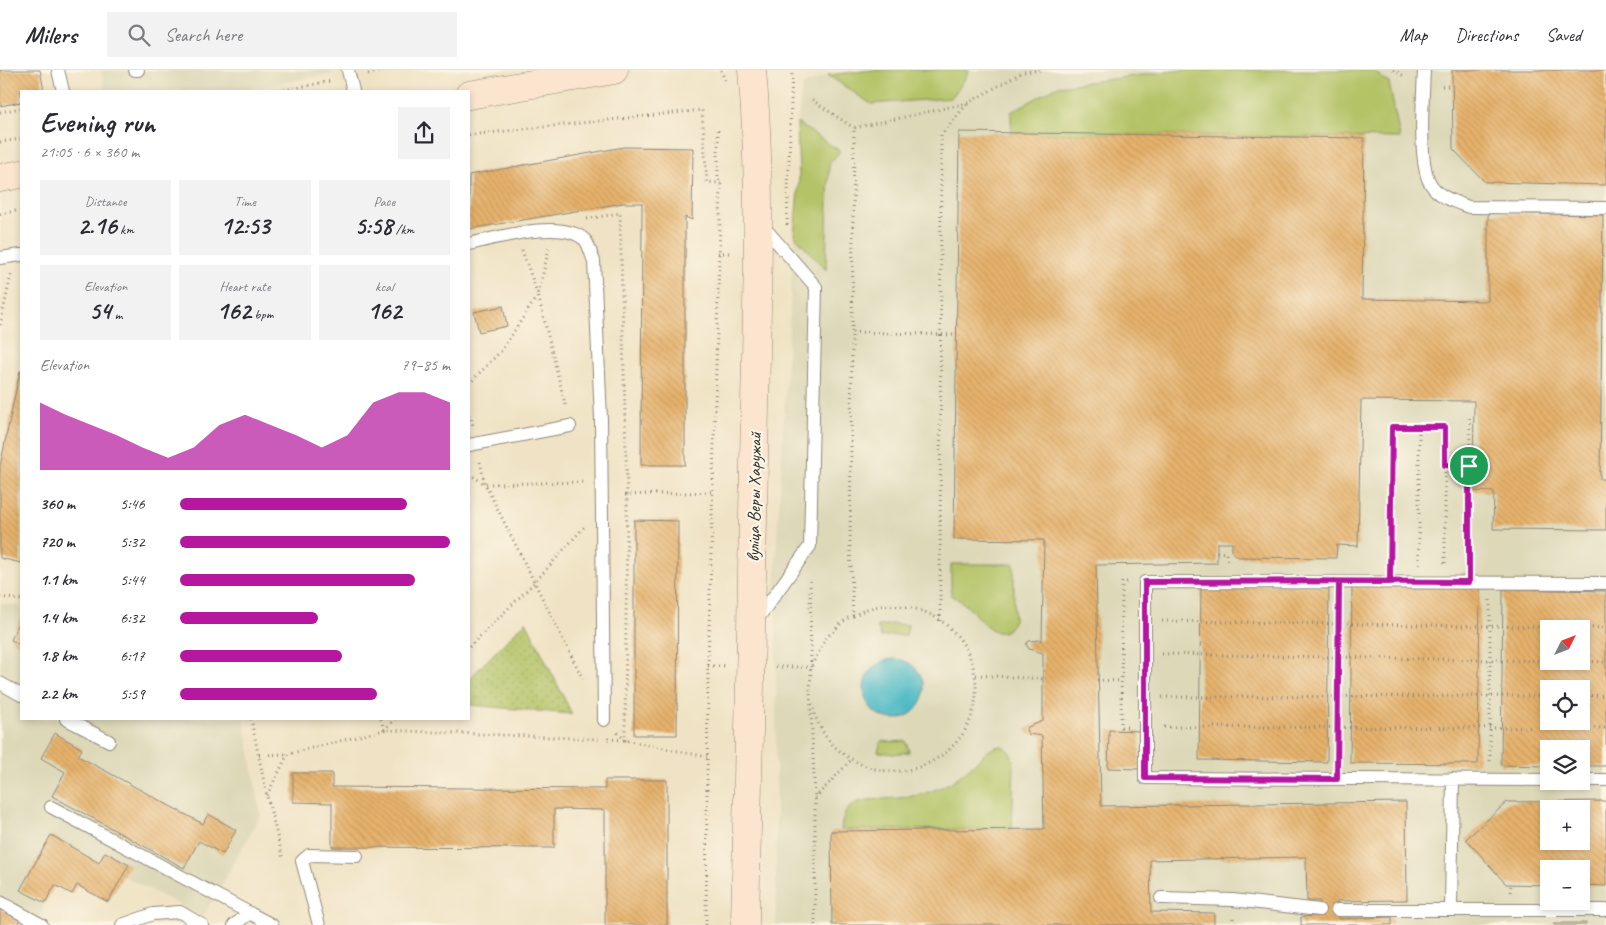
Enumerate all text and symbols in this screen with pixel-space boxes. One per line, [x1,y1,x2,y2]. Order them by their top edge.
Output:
search box [107,12,457,57]
text: Milers [25,20,77,50]
icon: search [125,21,153,49]
text: Search here [165,23,242,47]
text: Map [1400,24,1427,46]
text: Directions [1455,24,1518,46]
text: Saved [1546,24,1581,46]
text: Evening run [40,105,155,140]
button: share [398,107,450,159]
text: 21:05 · 6 × 360 m [40,142,139,162]
text: Distance [85,193,127,210]
text: Time [234,193,256,210]
text: Pace [374,193,395,210]
text: 2.16 [78,210,117,242]
text: 12:53 [220,210,270,242]
text: 5:58 [355,210,392,242]
text: km [117,221,134,238]
text: /km [392,221,414,238]
text: Elevation [84,278,127,295]
text: Heart rate [219,278,271,295]
text: kcal [375,278,394,295]
text: 54 [89,295,111,327]
text: 162 [217,295,251,327]
text: 162 [367,295,401,327]
text: m [111,306,122,323]
text: bpm [251,306,273,323]
text: Elevation [40,355,89,375]
text: 79–85 m [401,355,450,375]
street label: вуліца Веры Харужай [742,430,766,562]
pin [1448,445,1490,487]
icon: arrive [1455,452,1483,480]
text: 360 m [40,494,75,514]
text: 5:46 [120,494,145,514]
text: 720 m [40,532,75,552]
text: 5:32 [120,532,145,552]
text: 1.1 km [40,570,77,590]
text: 5:44 [120,570,145,590]
text: 1.4 km [40,608,77,628]
text: 6:32 [120,608,145,628]
north arrow [1540,620,1590,670]
map controls [1540,620,1590,910]
text: 1.8 km [40,646,77,666]
text: 6:17 [120,646,145,666]
button: locate [1540,680,1590,730]
text: 2.2 km [40,684,77,704]
text: 5:59 [120,684,145,704]
button: layers [1540,740,1590,790]
button: + [1540,800,1590,850]
button: − [1540,860,1590,910]

